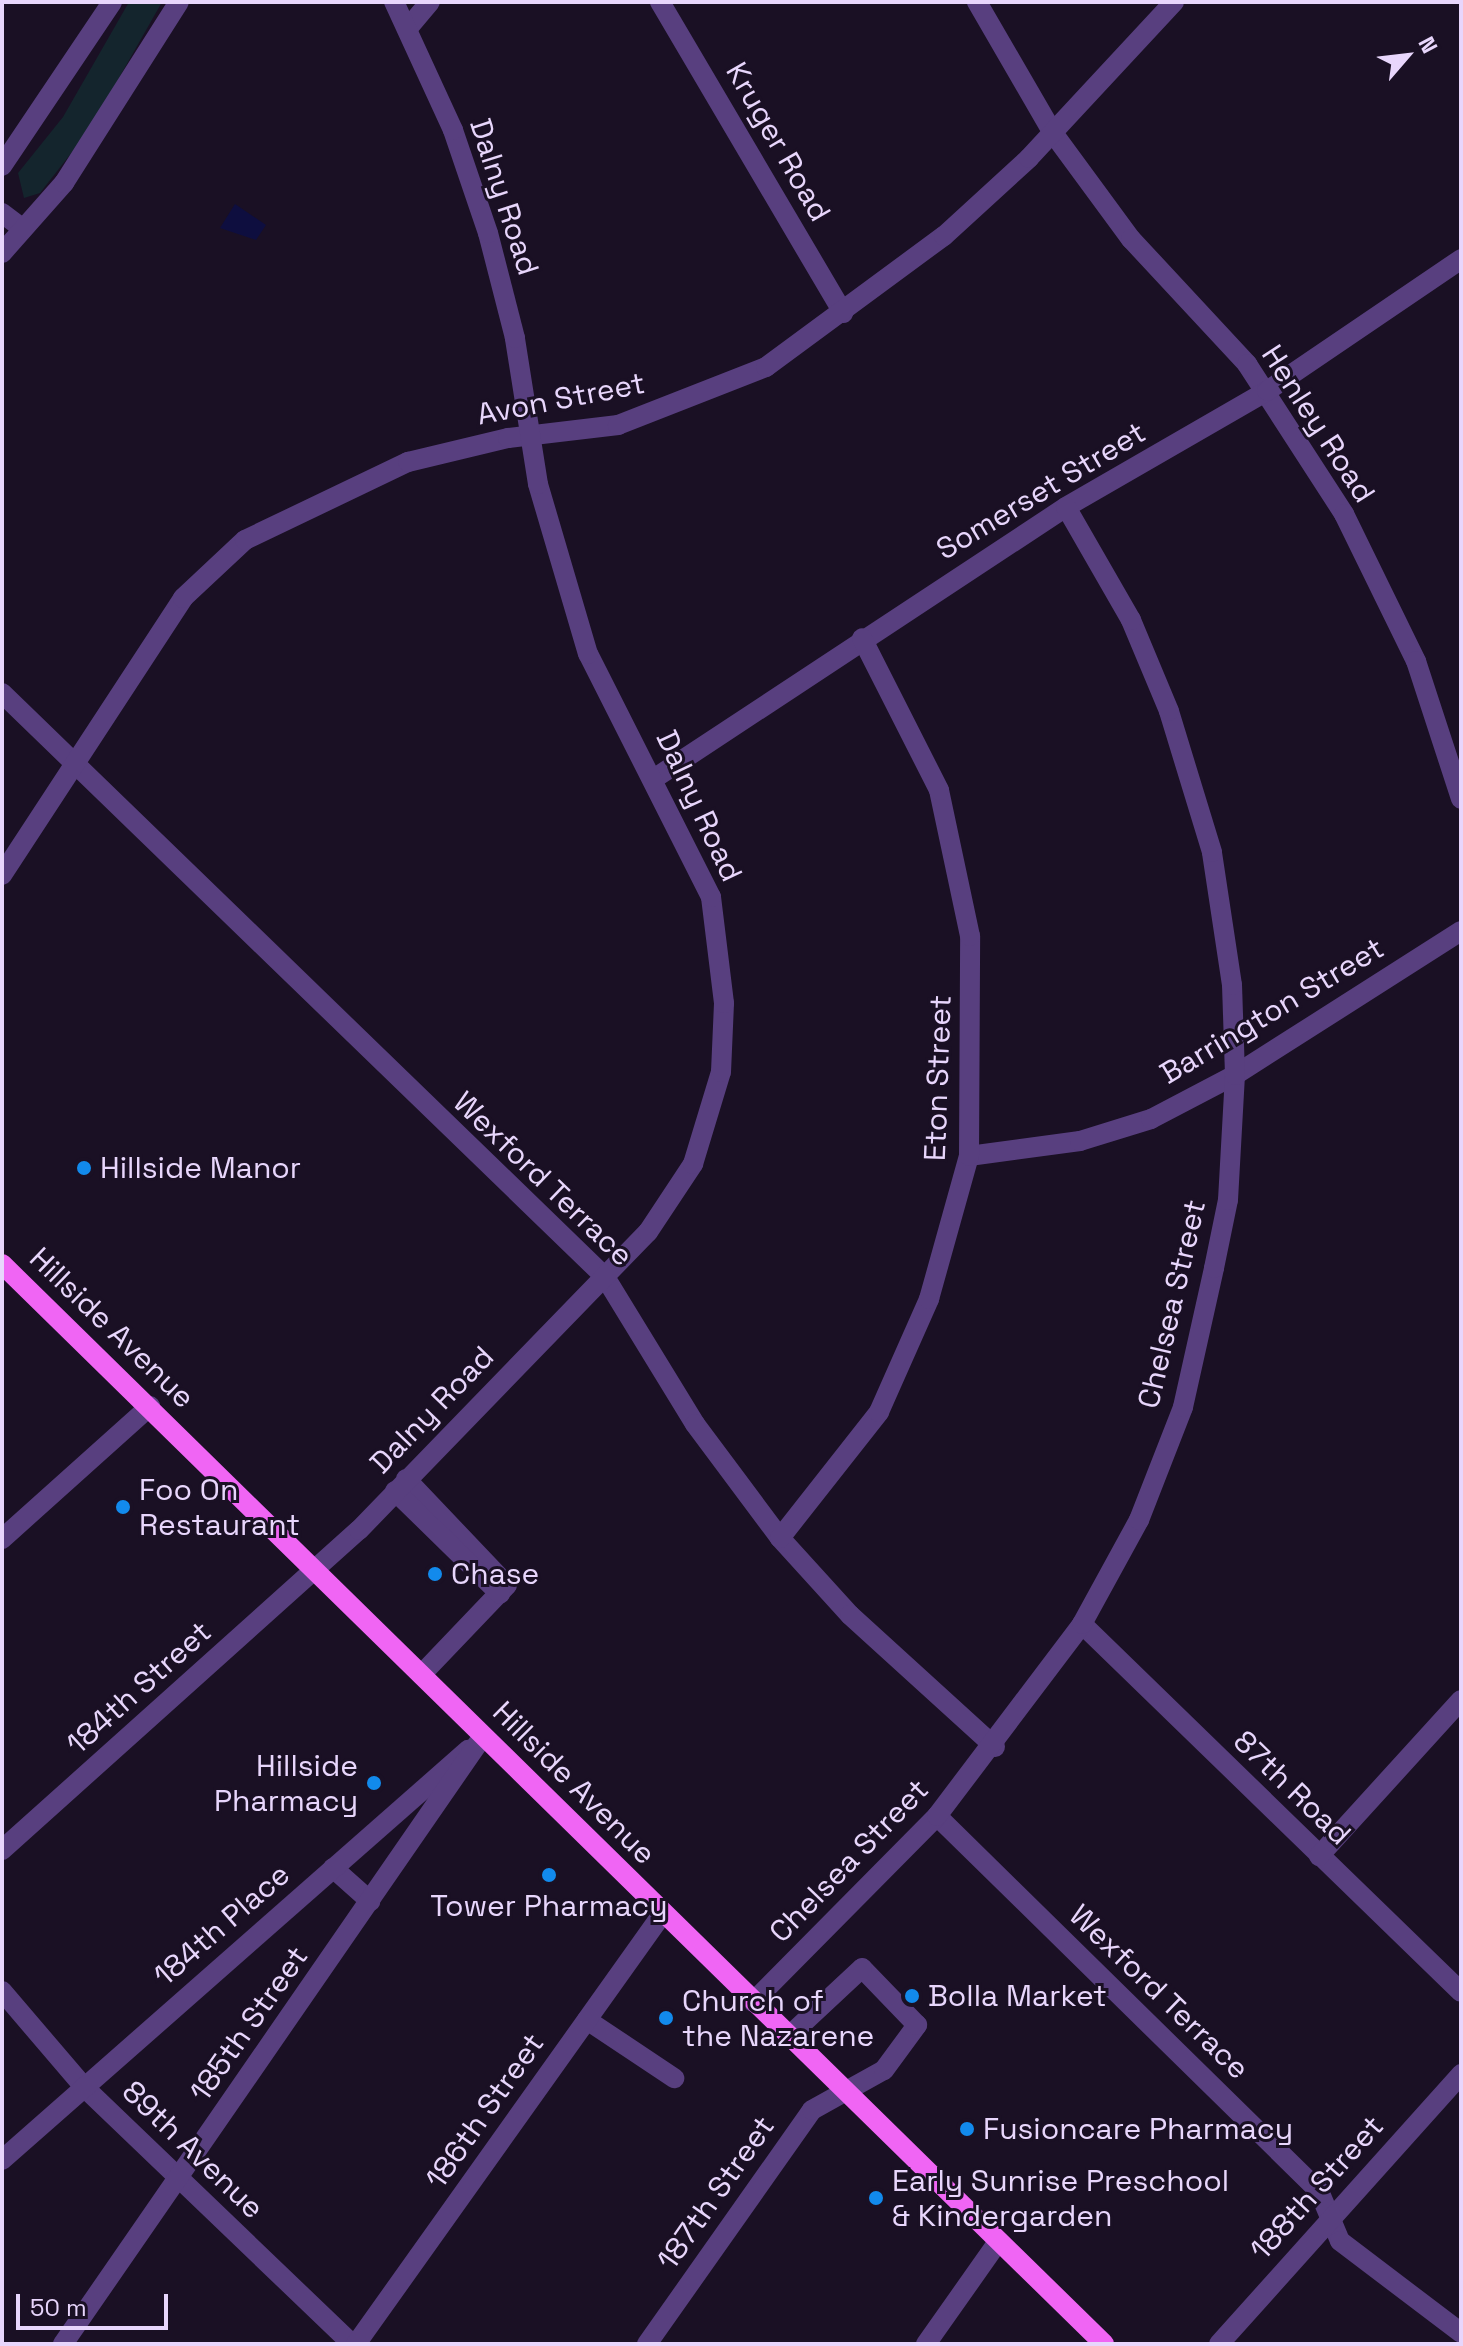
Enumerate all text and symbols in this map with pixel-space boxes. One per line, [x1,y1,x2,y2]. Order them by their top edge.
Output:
north arrow [1367,16,1447,96]
text: N [1412,32,1444,58]
street label: Kruger Road [718,56,838,228]
street label: Dalny Road [462,114,546,280]
street label: Henley Road [1254,338,1382,510]
street label: Avon Street [474,365,648,433]
street label: Somerset Street [930,414,1152,568]
street label: Dalny Road [648,725,750,887]
street label: Barrington Street [1154,930,1390,1092]
street label: Eton Street [917,994,959,1162]
street label: Wexford Terrace [445,1084,641,1274]
place label: Hillside Manor [100,1150,301,1186]
marker: Hillside Manor [75,1159,93,1177]
street label: Chelsea Street [1131,1196,1213,1412]
street label: Hillside Avenue [22,1240,202,1416]
street label: Dalny Road [363,1339,501,1481]
place label: Foo On Restaurant [139,1472,300,1542]
marker: Foo On Restaurant [114,1498,132,1516]
place label: Chase [451,1556,539,1592]
marker: Chase [426,1565,444,1583]
street label: 184th Street [59,1614,219,1762]
street label: Hillside Avenue [485,1694,663,1872]
street label: 87th Road [1226,1723,1358,1853]
place label: Hillside Pharmacy [214,1748,358,1818]
street label: Chelsea Street [762,1772,936,1950]
marker: Hillside Pharmacy [365,1774,383,1792]
street label: 184th Place [147,1856,297,1994]
marker: Tower Pharmacy [540,1866,558,1884]
place label: Tower Pharmacy [430,1888,668,1924]
street label: Wexford Terrace [1061,1897,1257,2087]
street label: 185th Street [182,1940,316,2108]
place label: Bolla Market [928,1978,1107,2014]
place label: Church of the Nazarene [682,1983,874,2054]
marker: Bolla Market [903,1987,921,2005]
marker: Church of the Nazarene [657,2009,675,2027]
street label: 186th Street [418,2026,552,2196]
street label: 89th Avenue [115,2074,271,2226]
street label: 187th Street [650,2109,782,2277]
street label: 188th Street [1243,2109,1391,2267]
place label: Fusioncare Pharmacy [983,2111,1293,2147]
marker: Fusioncare Pharmacy [958,2120,976,2138]
place label: Early Sunrise Preschool & Kindergarden [892,2163,1229,2234]
marker: Early Sunrise Preschool & Kindergarden [867,2189,885,2207]
scale bar [20,2278,172,2328]
text: 50 m [30,2292,87,2323]

